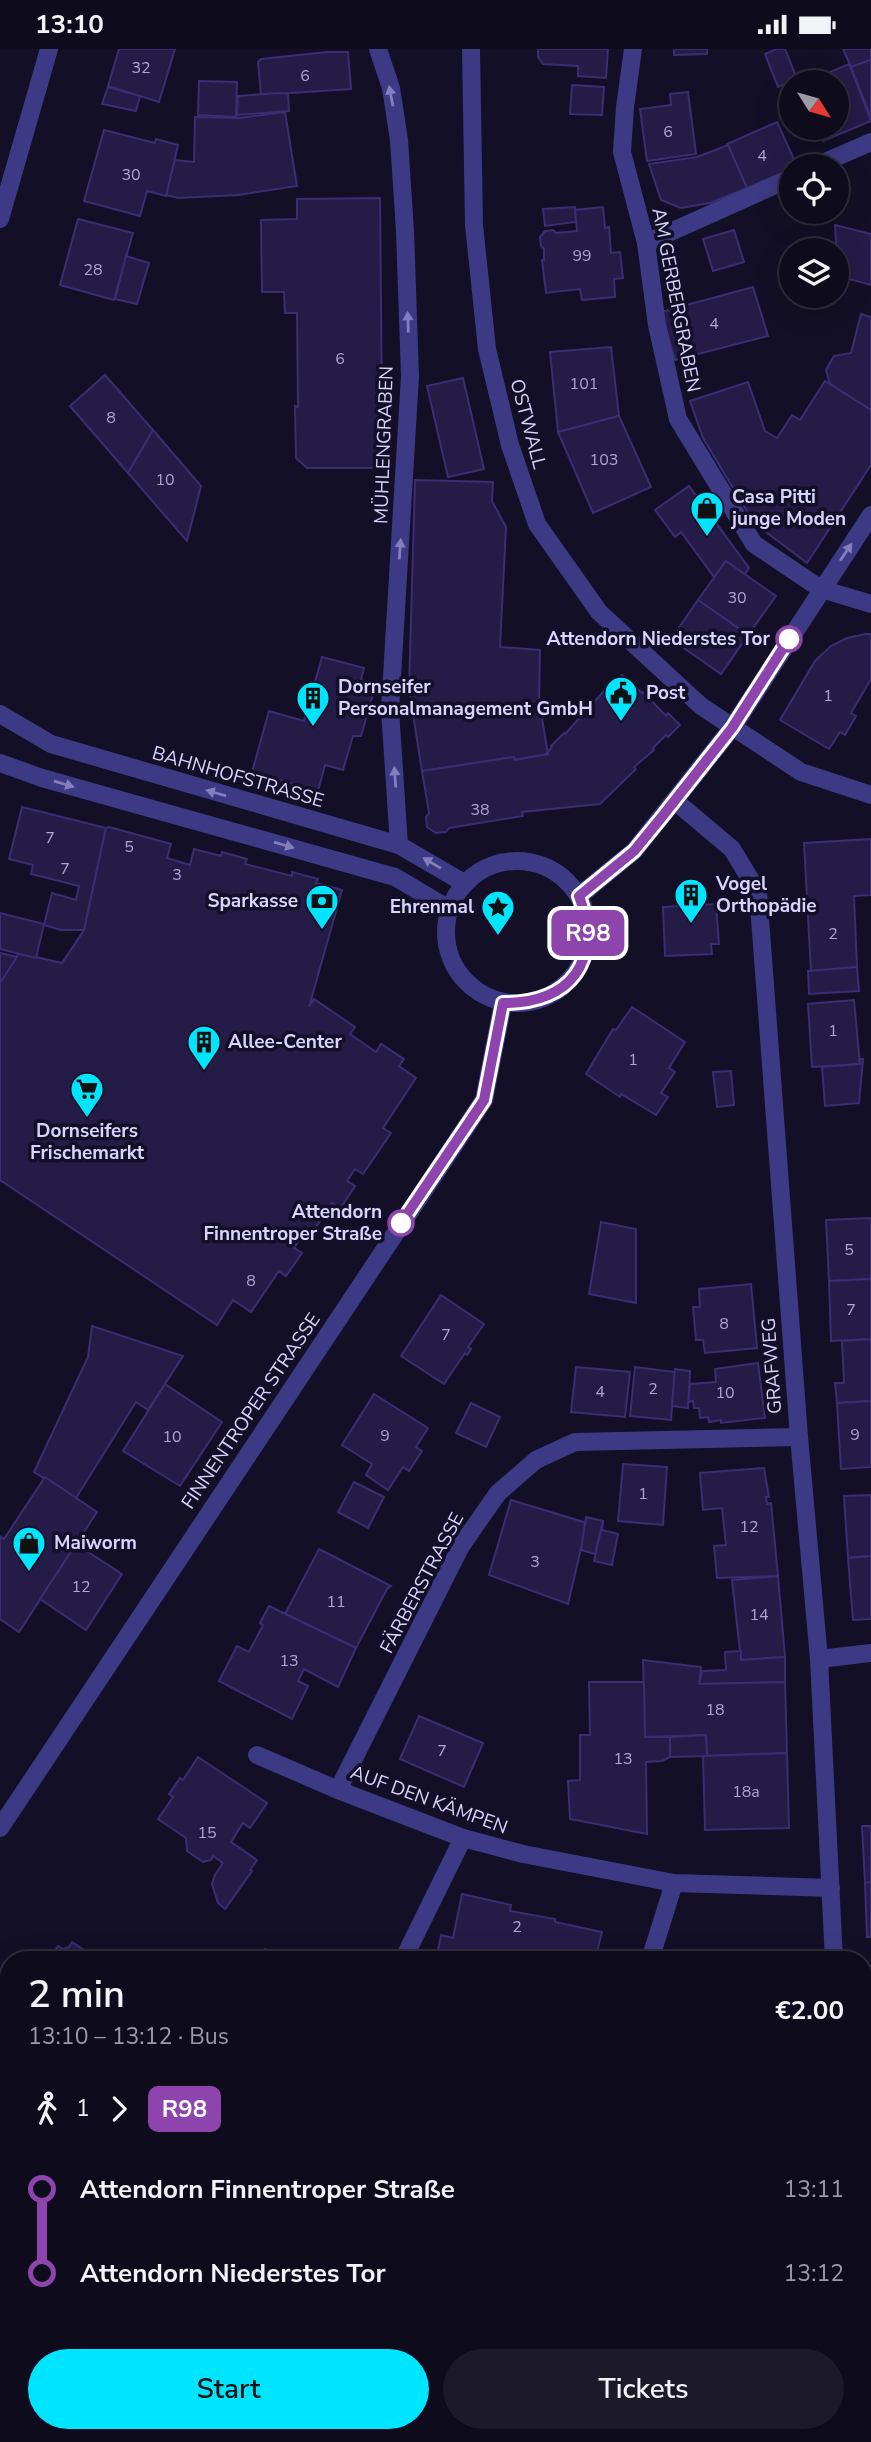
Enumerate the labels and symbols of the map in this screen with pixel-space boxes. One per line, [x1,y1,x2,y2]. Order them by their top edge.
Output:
house number: 32 [131,57,151,79]
house number: 6 [300,65,310,87]
north arrow [779,70,849,140]
one-way arrow [386,85,397,107]
house number: 6 [663,121,673,143]
house number: 4 [757,145,767,167]
house number: 30 [121,164,141,186]
street label: AM GERBERGRABEN [645,206,707,394]
house number: 99 [572,245,592,267]
house number: 28 [83,259,103,281]
one-way arrow [402,311,413,333]
house number: 4 [709,313,719,335]
house number: 6 [335,348,345,370]
street label: MÜHLENGRABEN [368,366,400,524]
house number: 101 [570,373,598,395]
street label: OSTWALL [504,376,553,472]
house number: 8 [106,407,116,429]
house number: 103 [590,449,618,471]
house number: 10 [155,469,175,491]
place label: Casa Pitti junge Moden [730,484,846,532]
shop icon: Casa Pitti junge Moden [688,489,726,538]
one-way arrow [395,538,406,560]
one-way arrow [839,543,853,561]
house number: 30 [727,587,747,609]
place label: Attendorn Niederstes Tor [547,626,771,652]
marker: Attendorn Niederstes Tor [776,626,802,652]
place label: Dornseifer Personalmanagement GmbH [338,674,593,722]
public building icon: Post [602,674,640,723]
building icon: Dornseifer Personalmanagement GmbH [294,679,332,728]
place label: Post [646,680,686,706]
house number: 1 [823,685,833,707]
street label: BAHNHOFSTRASSE [149,740,327,814]
one-way arrow [389,765,400,787]
one-way arrow [54,780,75,790]
one-way arrow [205,787,226,797]
house number: 38 [470,799,490,821]
house number: 7 [45,827,55,849]
house number: 5 [124,836,134,858]
one-way arrow [273,841,294,851]
one-way arrow [423,857,442,869]
house number: 7 [60,858,70,880]
house number: 3 [172,864,182,886]
place label: Vogel Orthopädie [715,871,817,919]
building icon: Vogel Orthopädie [672,876,710,925]
bank icon: Sparkasse [303,882,341,931]
place label: Sparkasse [207,888,298,914]
place icon: Ehrenmal [479,888,517,937]
place label: Ehrenmal [390,894,474,920]
line badge: R98 [548,910,628,956]
house number: 2 [828,923,838,945]
house number: 1 [828,1020,838,1042]
building icon: Allee-Center [185,1023,223,1072]
place label: Allee-Center [228,1029,342,1055]
house number: 1 [628,1049,638,1071]
supermarket icon: Dornseifers Frischemarkt [68,1070,106,1119]
place label: Dornseifers Frischemarkt [30,1118,145,1166]
place label: Attendorn Finnentroper Straße [203,1199,382,1247]
marker: Attendorn Finnentroper Straße [388,1210,414,1236]
house number: 5 [844,1239,854,1261]
house number: 8 [246,1270,256,1292]
house number: 7 [846,1299,856,1321]
street label: FINNENTROPER STRASSE [176,1308,326,1514]
house number: 8 [719,1313,729,1335]
street label: GRAFWEG [756,1317,788,1415]
house number: 7 [441,1324,451,1346]
house number: 2 [648,1378,658,1400]
house number: 4 [595,1381,605,1403]
house number: 10 [715,1382,735,1404]
house number: 9 [850,1424,860,1446]
house number: 9 [380,1425,390,1447]
house number: 10 [162,1426,182,1448]
house number: 1 [638,1483,648,1505]
street label: FÄRBERSTRASSE [374,1508,470,1658]
house number: 12 [739,1516,759,1538]
shop icon: Maiworm [10,1524,48,1573]
place label: Maiworm [54,1530,137,1556]
house number: 3 [530,1551,540,1573]
house number: 12 [71,1576,91,1598]
house number: 11 [326,1591,346,1613]
house number: 14 [749,1604,769,1626]
house number: 13 [279,1650,299,1672]
house number: 18 [705,1699,725,1721]
house number: 7 [437,1740,447,1762]
house number: 13 [613,1748,633,1770]
street label: AUF DEN KÄMPEN [347,1759,511,1841]
house number: 18a [732,1781,760,1803]
house number: 15 [197,1822,217,1844]
house number: 2 [512,1916,522,1938]

